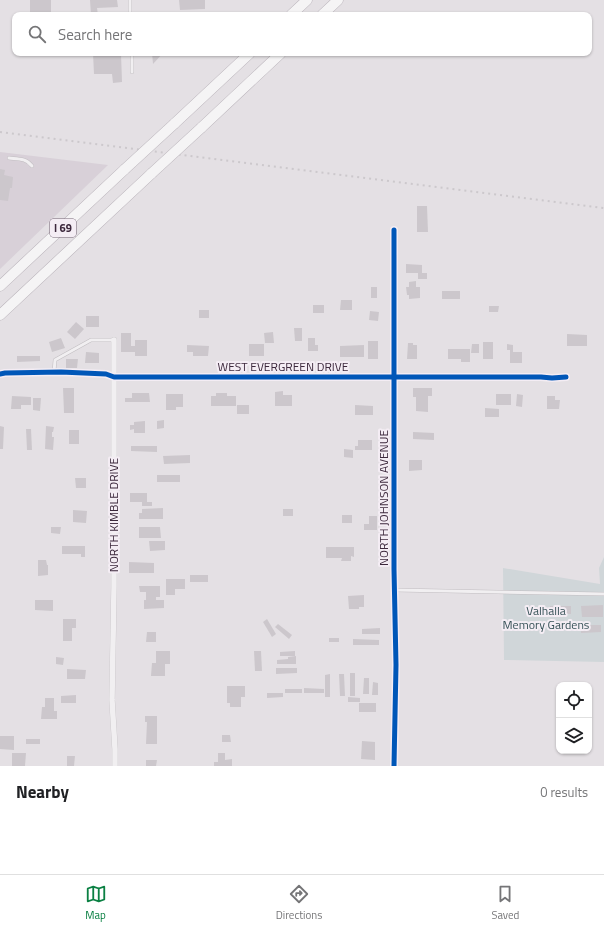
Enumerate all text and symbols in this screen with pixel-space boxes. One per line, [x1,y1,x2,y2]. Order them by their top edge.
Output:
search box [12,12,592,56]
icon: search [26,23,48,45]
text: Search here [58,23,132,46]
road number: I 69 [50,219,76,237]
street label: WEST EVERGREEN DRIVE [218,357,349,376]
street label: NORTH JOHNSON AVENUE [374,430,393,566]
street label: NORTH KIMBLE DRIVE [104,457,123,572]
park label: Valhalla Memory Gardens [503,601,590,634]
map controls [556,682,592,754]
button: locate [556,682,592,718]
button: layers [556,718,592,754]
text: Nearby [16,779,69,805]
text: 0 results [540,782,588,802]
tab: Map [85,883,107,923]
tab: Directions [276,883,322,923]
tab: Saved [491,883,519,923]

